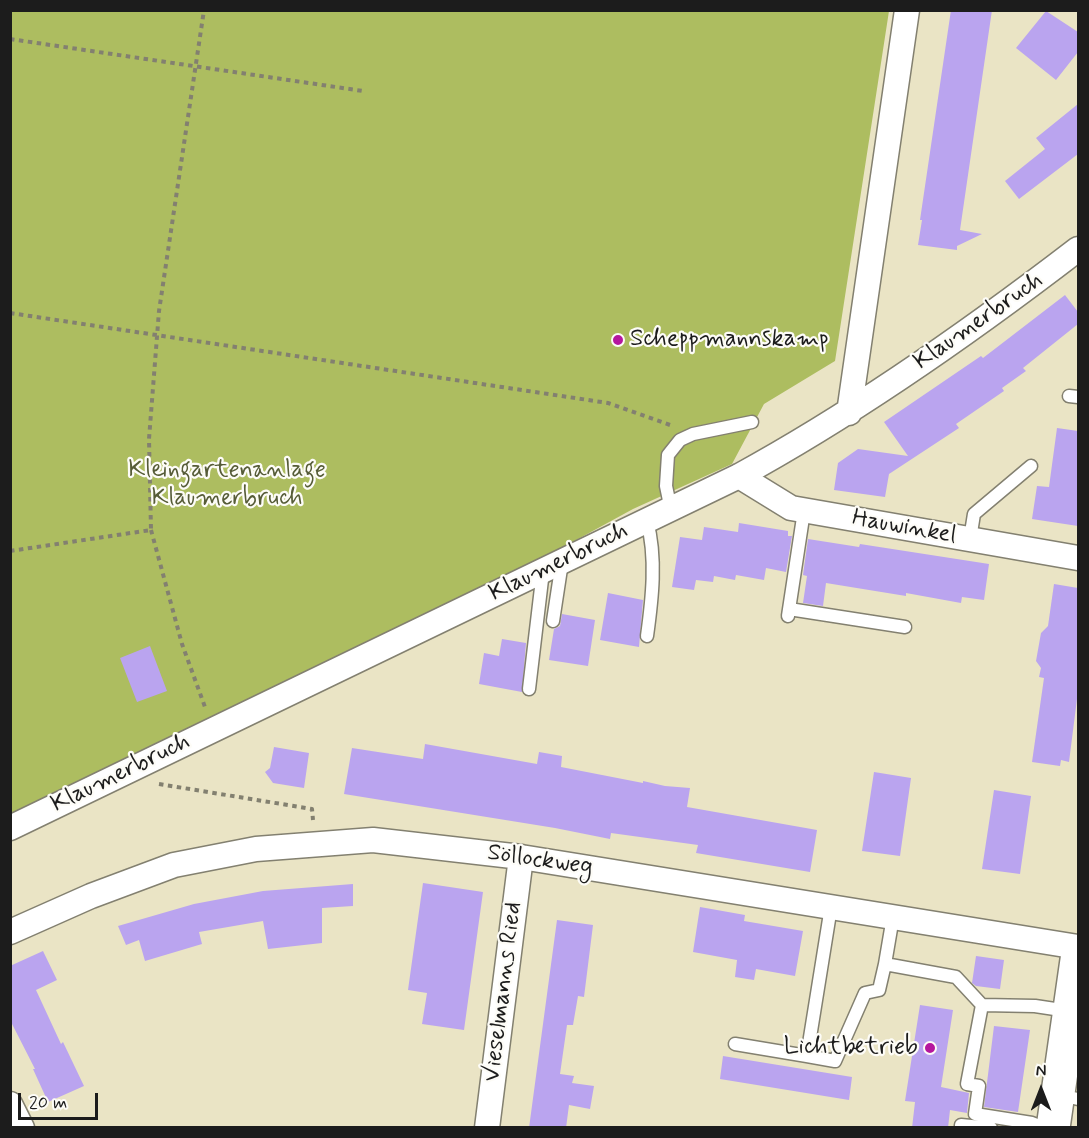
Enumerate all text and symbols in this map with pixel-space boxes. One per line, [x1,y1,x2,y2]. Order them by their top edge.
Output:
street label: Klaumerbruch [909,267,1049,377]
place label: Scheppmannskamp [630,326,829,354]
marker: Scheppmannskamp [611,333,625,347]
park label: Kleingartenanlage Klaumerbruch [128,457,326,513]
street label: Hauwinkel [850,505,958,551]
street label: Klaumerbruch [485,517,633,609]
street label: Klaumerbruch [47,728,195,820]
street label: Söllockweg [485,839,595,883]
street label: Vieselmanns Ried [479,900,529,1084]
place label: Lichtbetrieb [784,1034,918,1062]
marker: Lichtbetrieb [923,1041,937,1055]
north arrow [1011,1060,1071,1120]
text: N [1036,1061,1046,1082]
scale bar [21,1081,100,1119]
text: 20 m [29,1091,67,1115]

